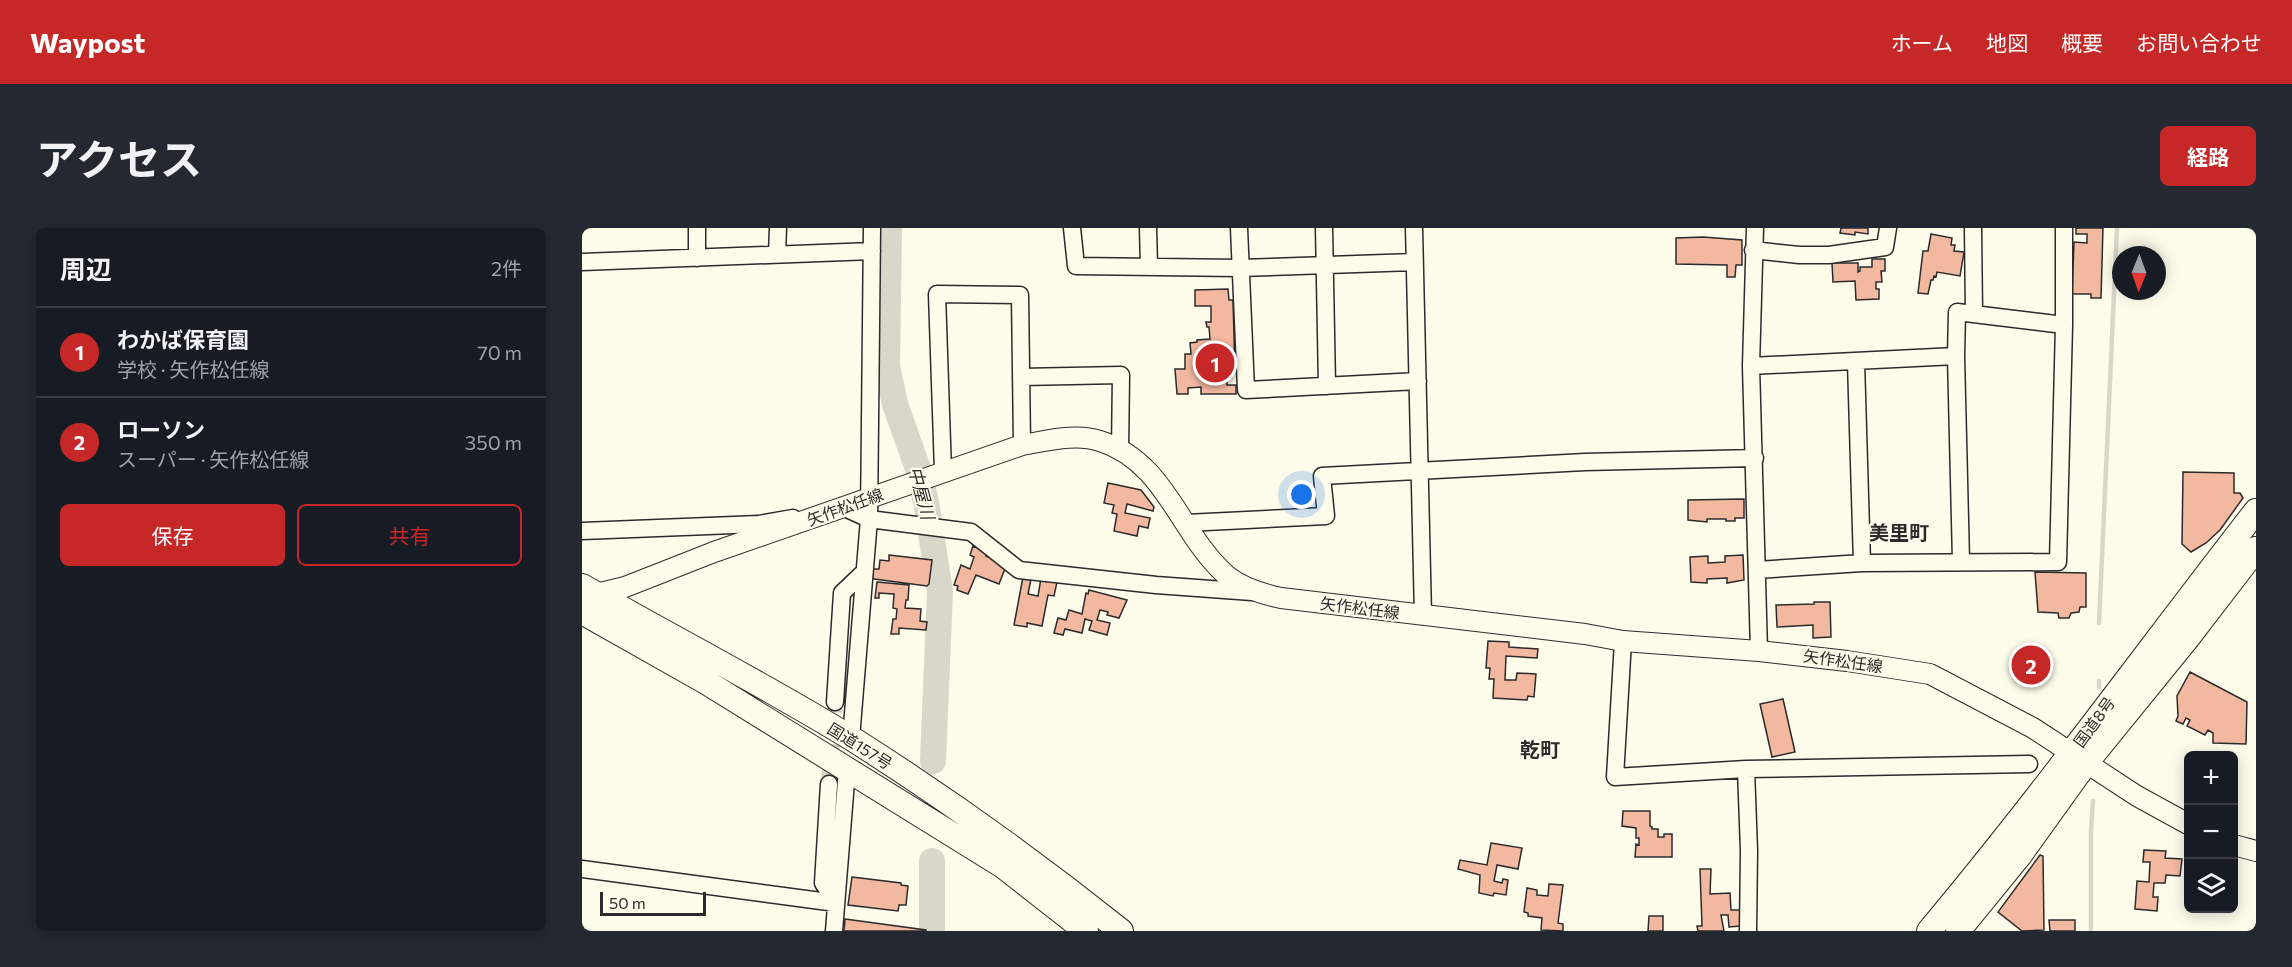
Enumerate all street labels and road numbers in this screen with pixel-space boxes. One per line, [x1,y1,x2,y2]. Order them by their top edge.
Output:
street label: 矢作松任線 [804,484,886,529]
street label: 矢作松任線 [1319,593,1401,622]
street label: 矢作松任線 [1802,646,1884,675]
street label: 国道8号 [2069,693,2118,751]
street label: 国道157号 [824,718,896,773]

